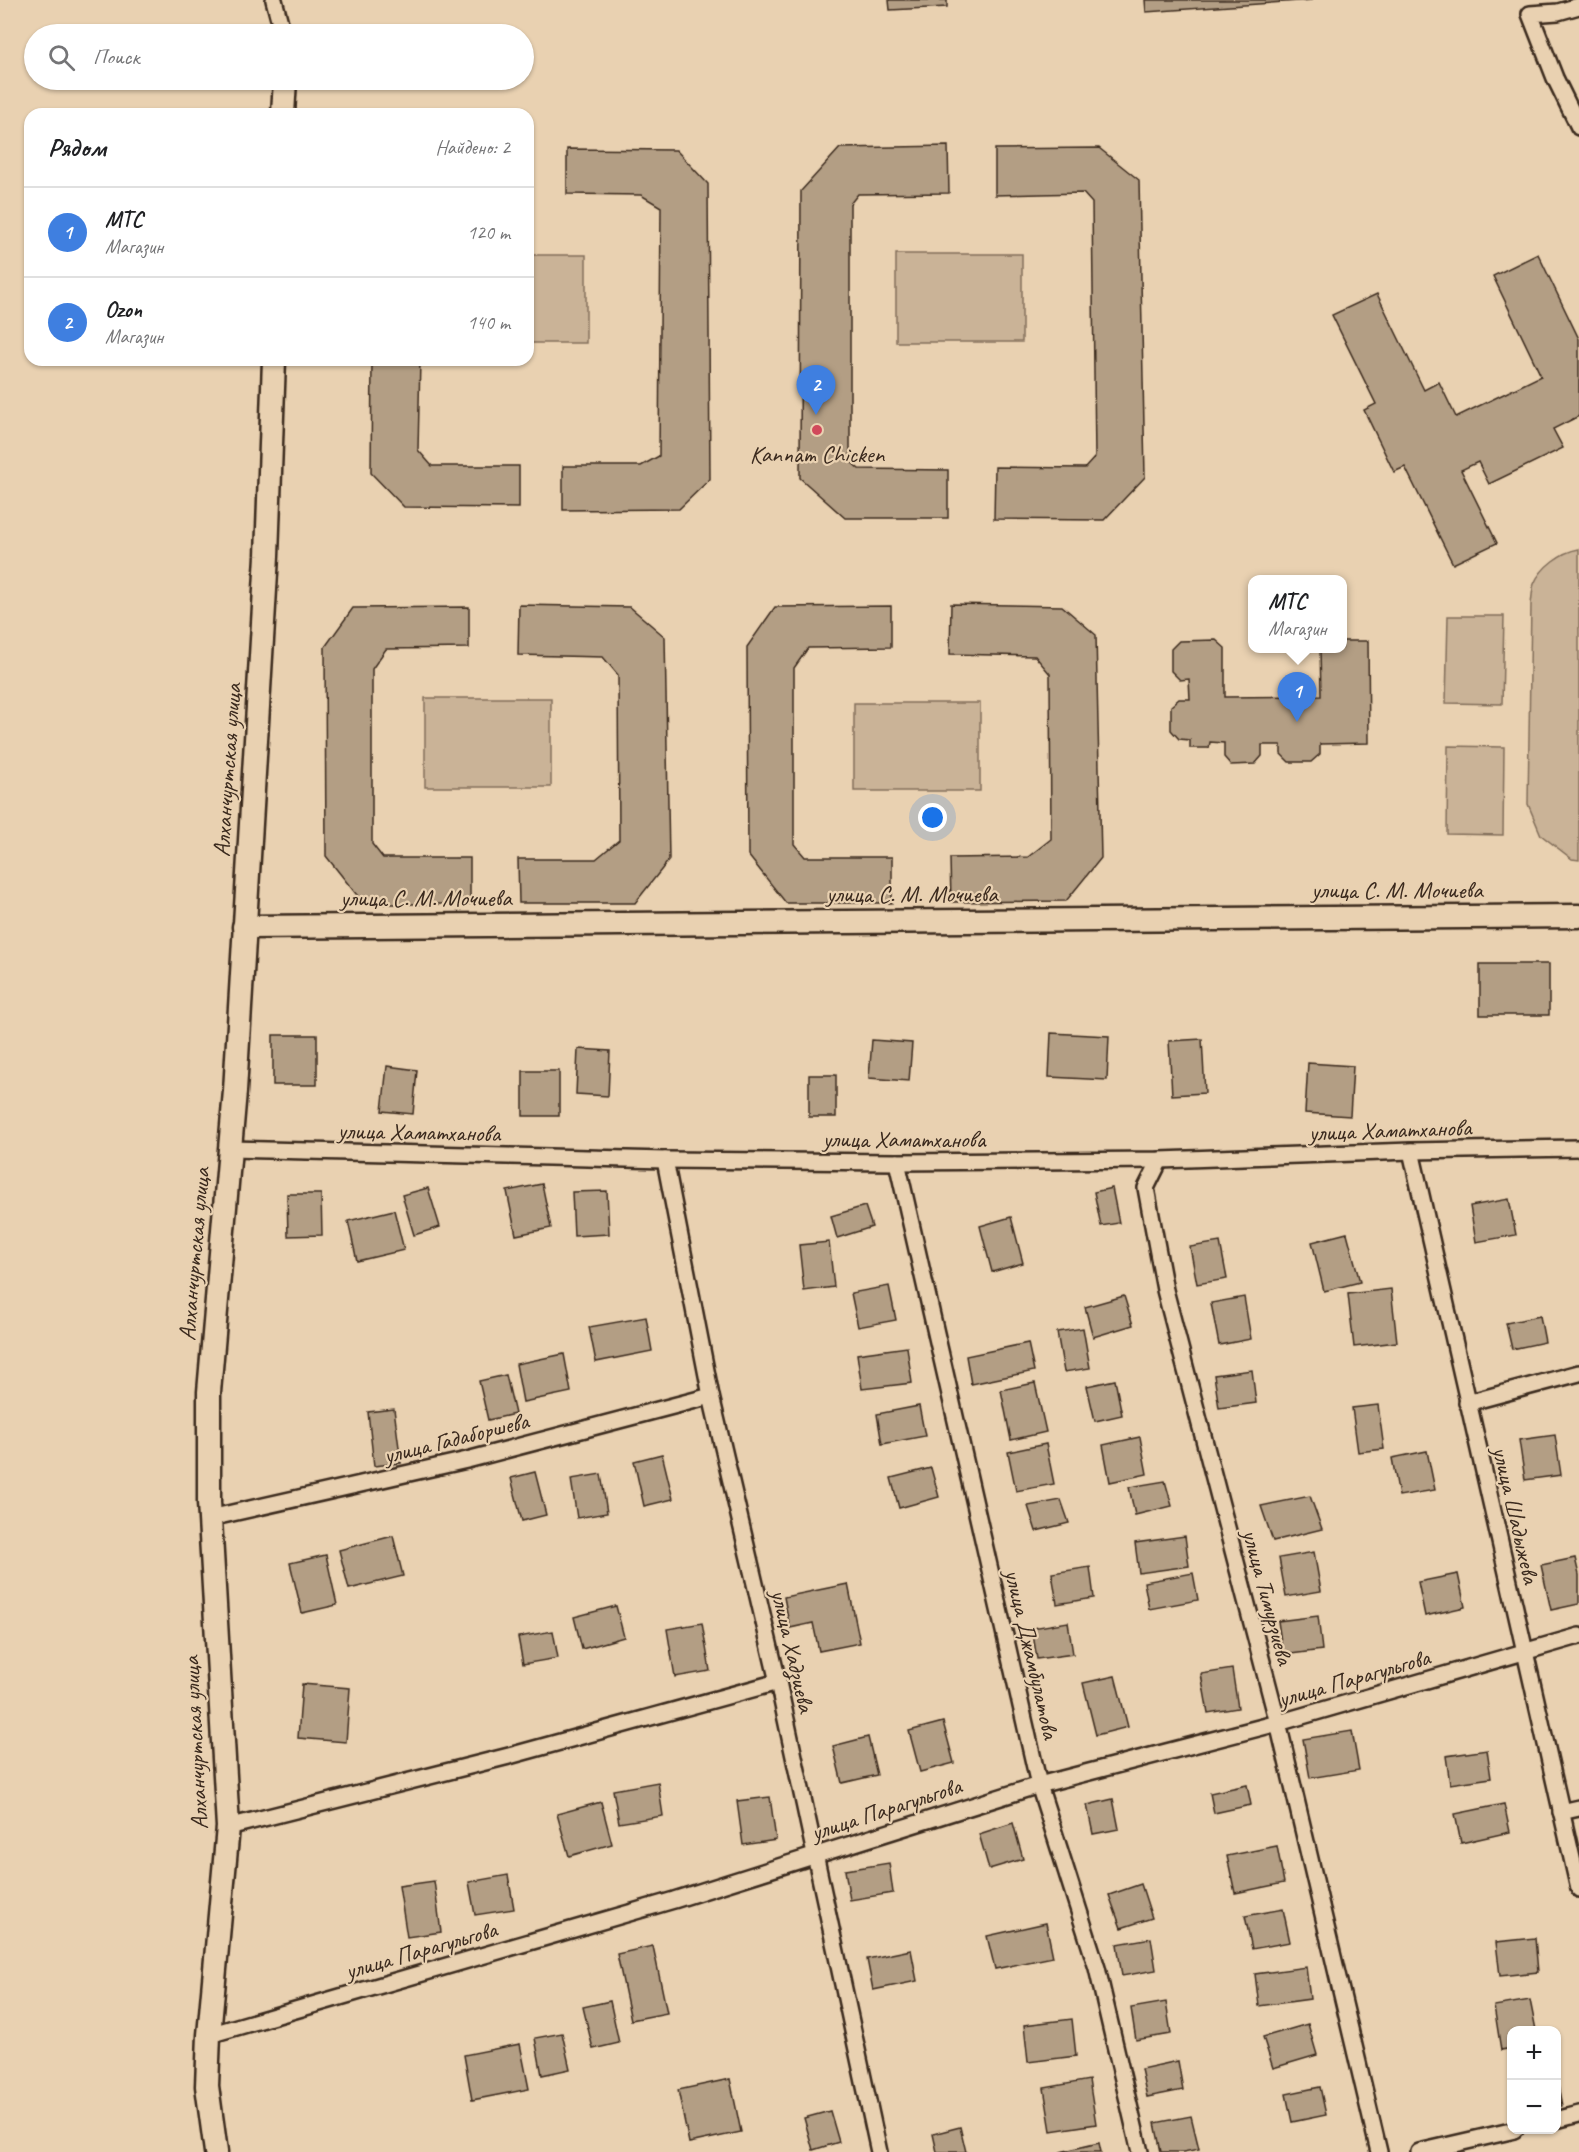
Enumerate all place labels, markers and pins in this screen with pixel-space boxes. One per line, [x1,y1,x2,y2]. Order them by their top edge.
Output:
pin: 2 [796,366,836,415]
marker: Kannam Chicken [810,423,824,437]
place label: Kannam Chicken [750,439,886,469]
pin: 1 [1278,672,1316,722]

